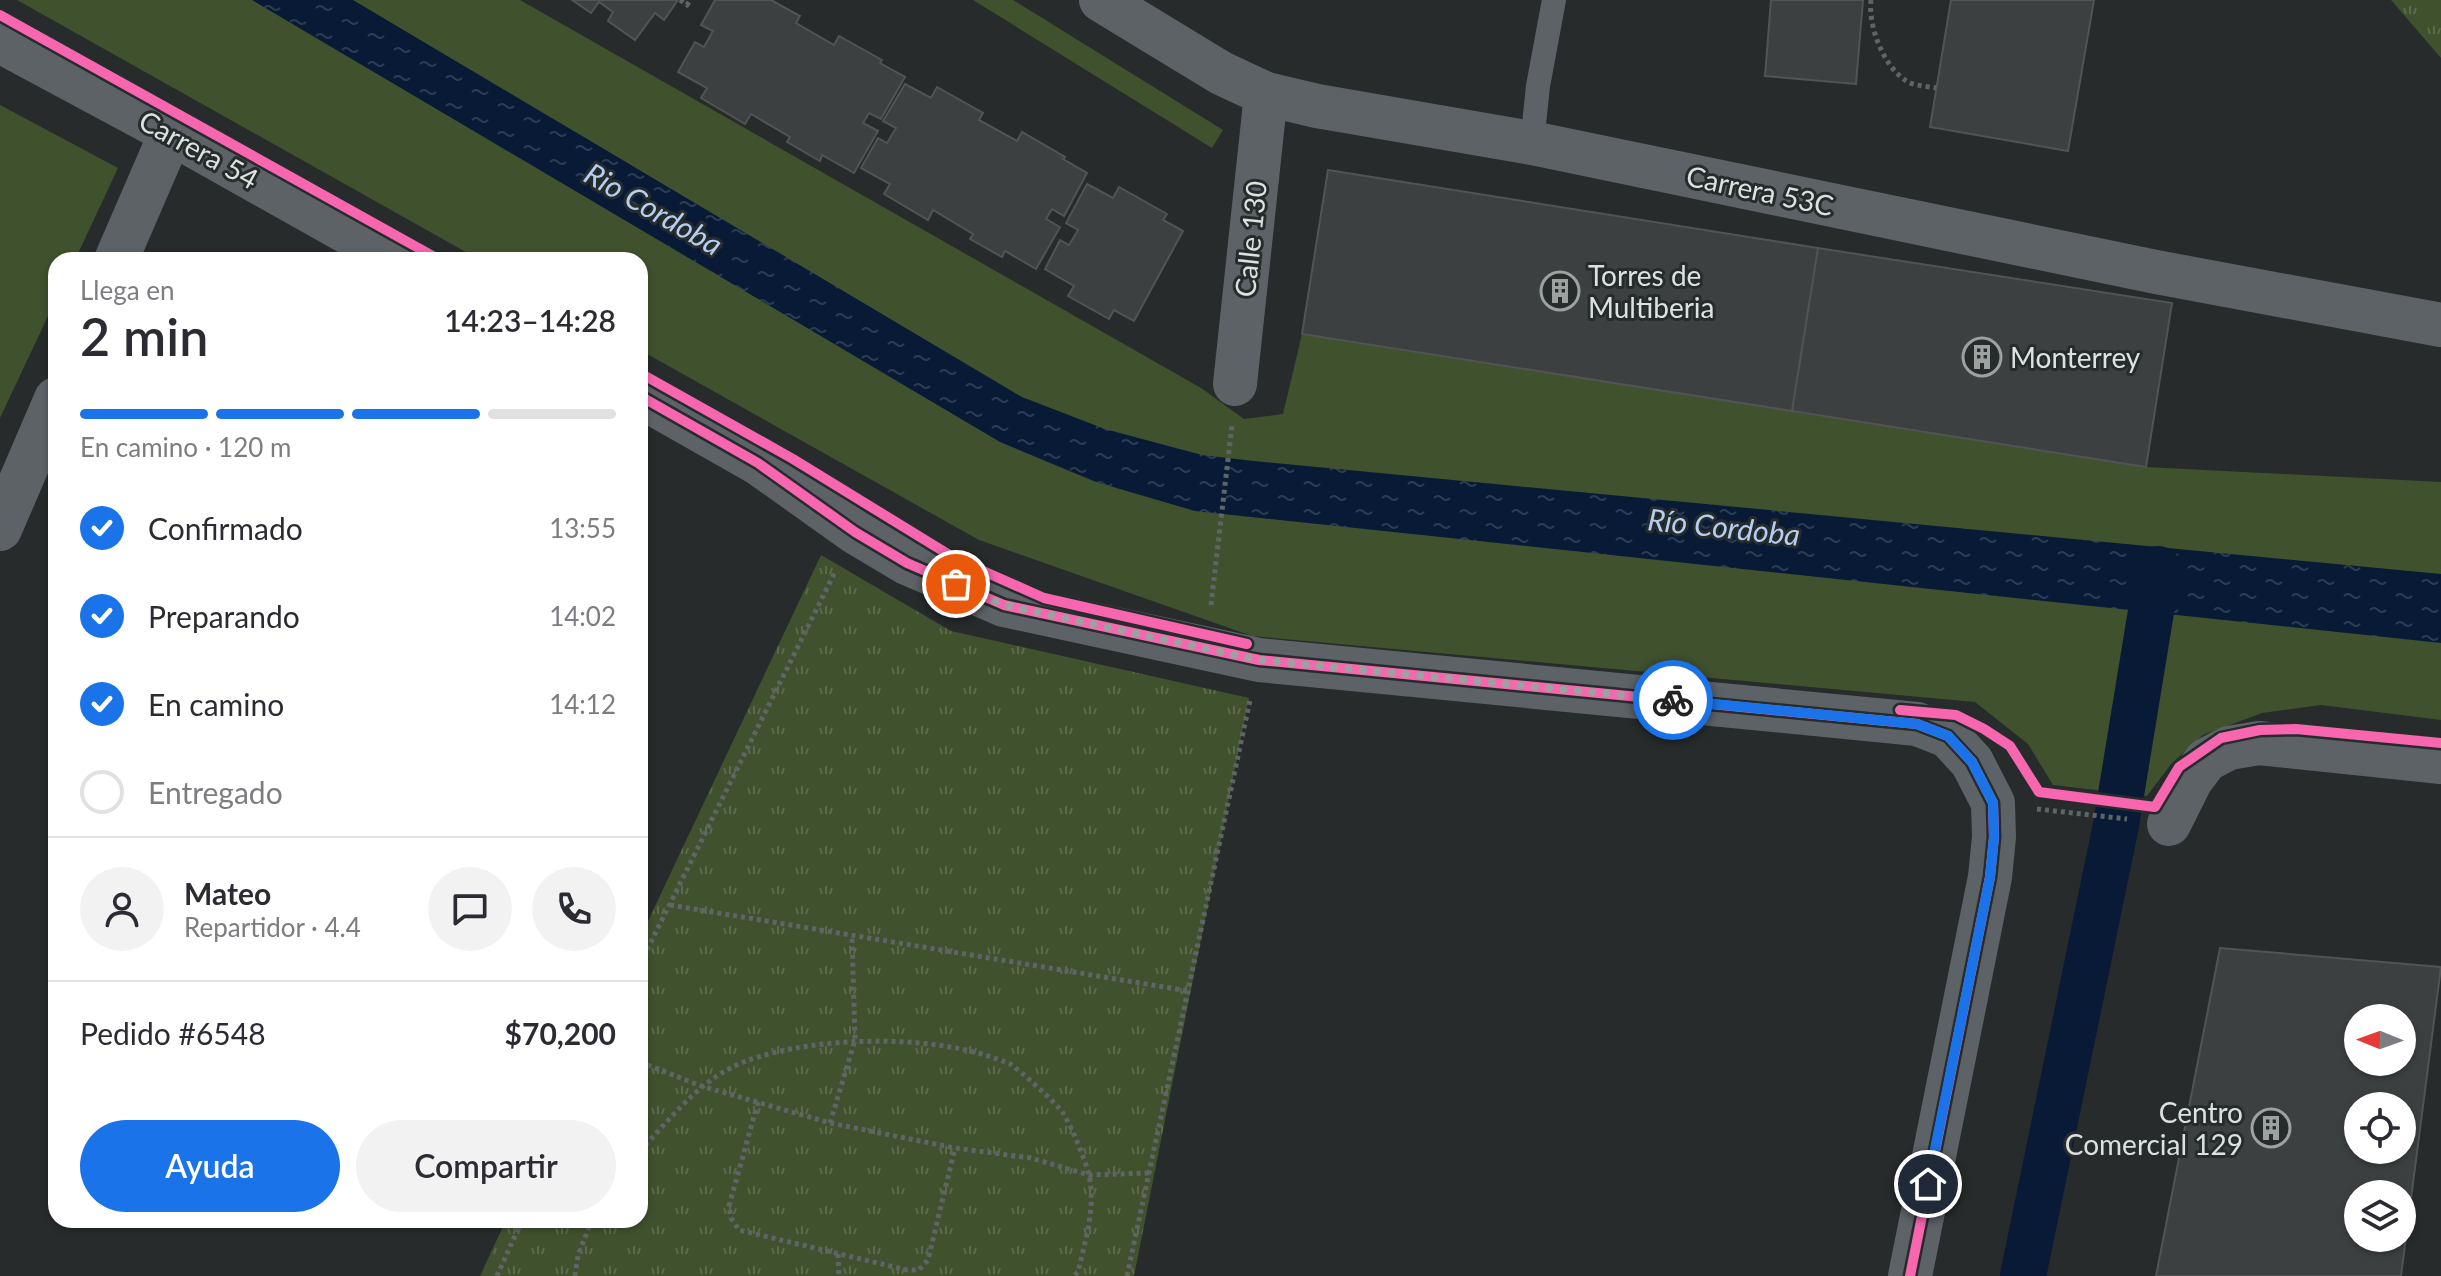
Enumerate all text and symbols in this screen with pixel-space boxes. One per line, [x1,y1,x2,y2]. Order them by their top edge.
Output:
street label: Carrera 54 [134,102,264,196]
water label: Rio Cordoba [579,154,729,262]
street label: Carrera 53C [1683,158,1837,222]
street label: Calle 130 [1227,179,1273,299]
place label: Torres de Multiberia [1588,258,1715,324]
building icon: Torres de Multiberia [1539,270,1581,312]
text: Llega en [80,274,175,306]
text: 14:23–14:28 [444,302,616,338]
text: 2 min [80,305,208,367]
building icon: Monterrey [1961,336,2003,378]
place label: Monterrey [2010,340,2141,374]
text: En camino · 120 m [80,431,291,463]
water label: Río Cordoba [1646,500,1802,552]
icon: check [80,506,124,550]
text: Confirmado [148,510,303,546]
text: 13:55 [549,512,616,544]
pin [922,550,990,618]
icon: bag [934,562,978,606]
icon: check [80,594,124,638]
text: Preparando [148,598,300,634]
text: 14:02 [549,600,616,632]
courier [1633,660,1713,740]
icon: bike [1651,678,1695,722]
icon: check [80,682,124,726]
text: En camino [148,686,284,722]
text: 14:12 [549,688,616,720]
text: Entregado [148,774,283,810]
button: person [80,867,164,951]
button: chat [428,867,512,951]
button: phone [532,867,616,951]
text: Mateo [184,875,271,911]
text: Repartidor · 4.4 [184,911,361,943]
north arrow [2344,1004,2416,1076]
map controls [2344,1004,2416,1252]
text: Pedido #6548 [80,1015,266,1051]
text: $70,200 [505,1015,616,1051]
button: locate [2344,1092,2416,1164]
place label: Centro Comercial 129 [2065,1095,2243,1161]
building icon: Centro Comercial 129 [2250,1107,2292,1149]
button: Ayuda [80,1120,340,1212]
button: Compartir [356,1120,616,1212]
pin [1894,1150,1962,1218]
icon: home [1906,1162,1950,1206]
button: layers [2344,1180,2416,1252]

